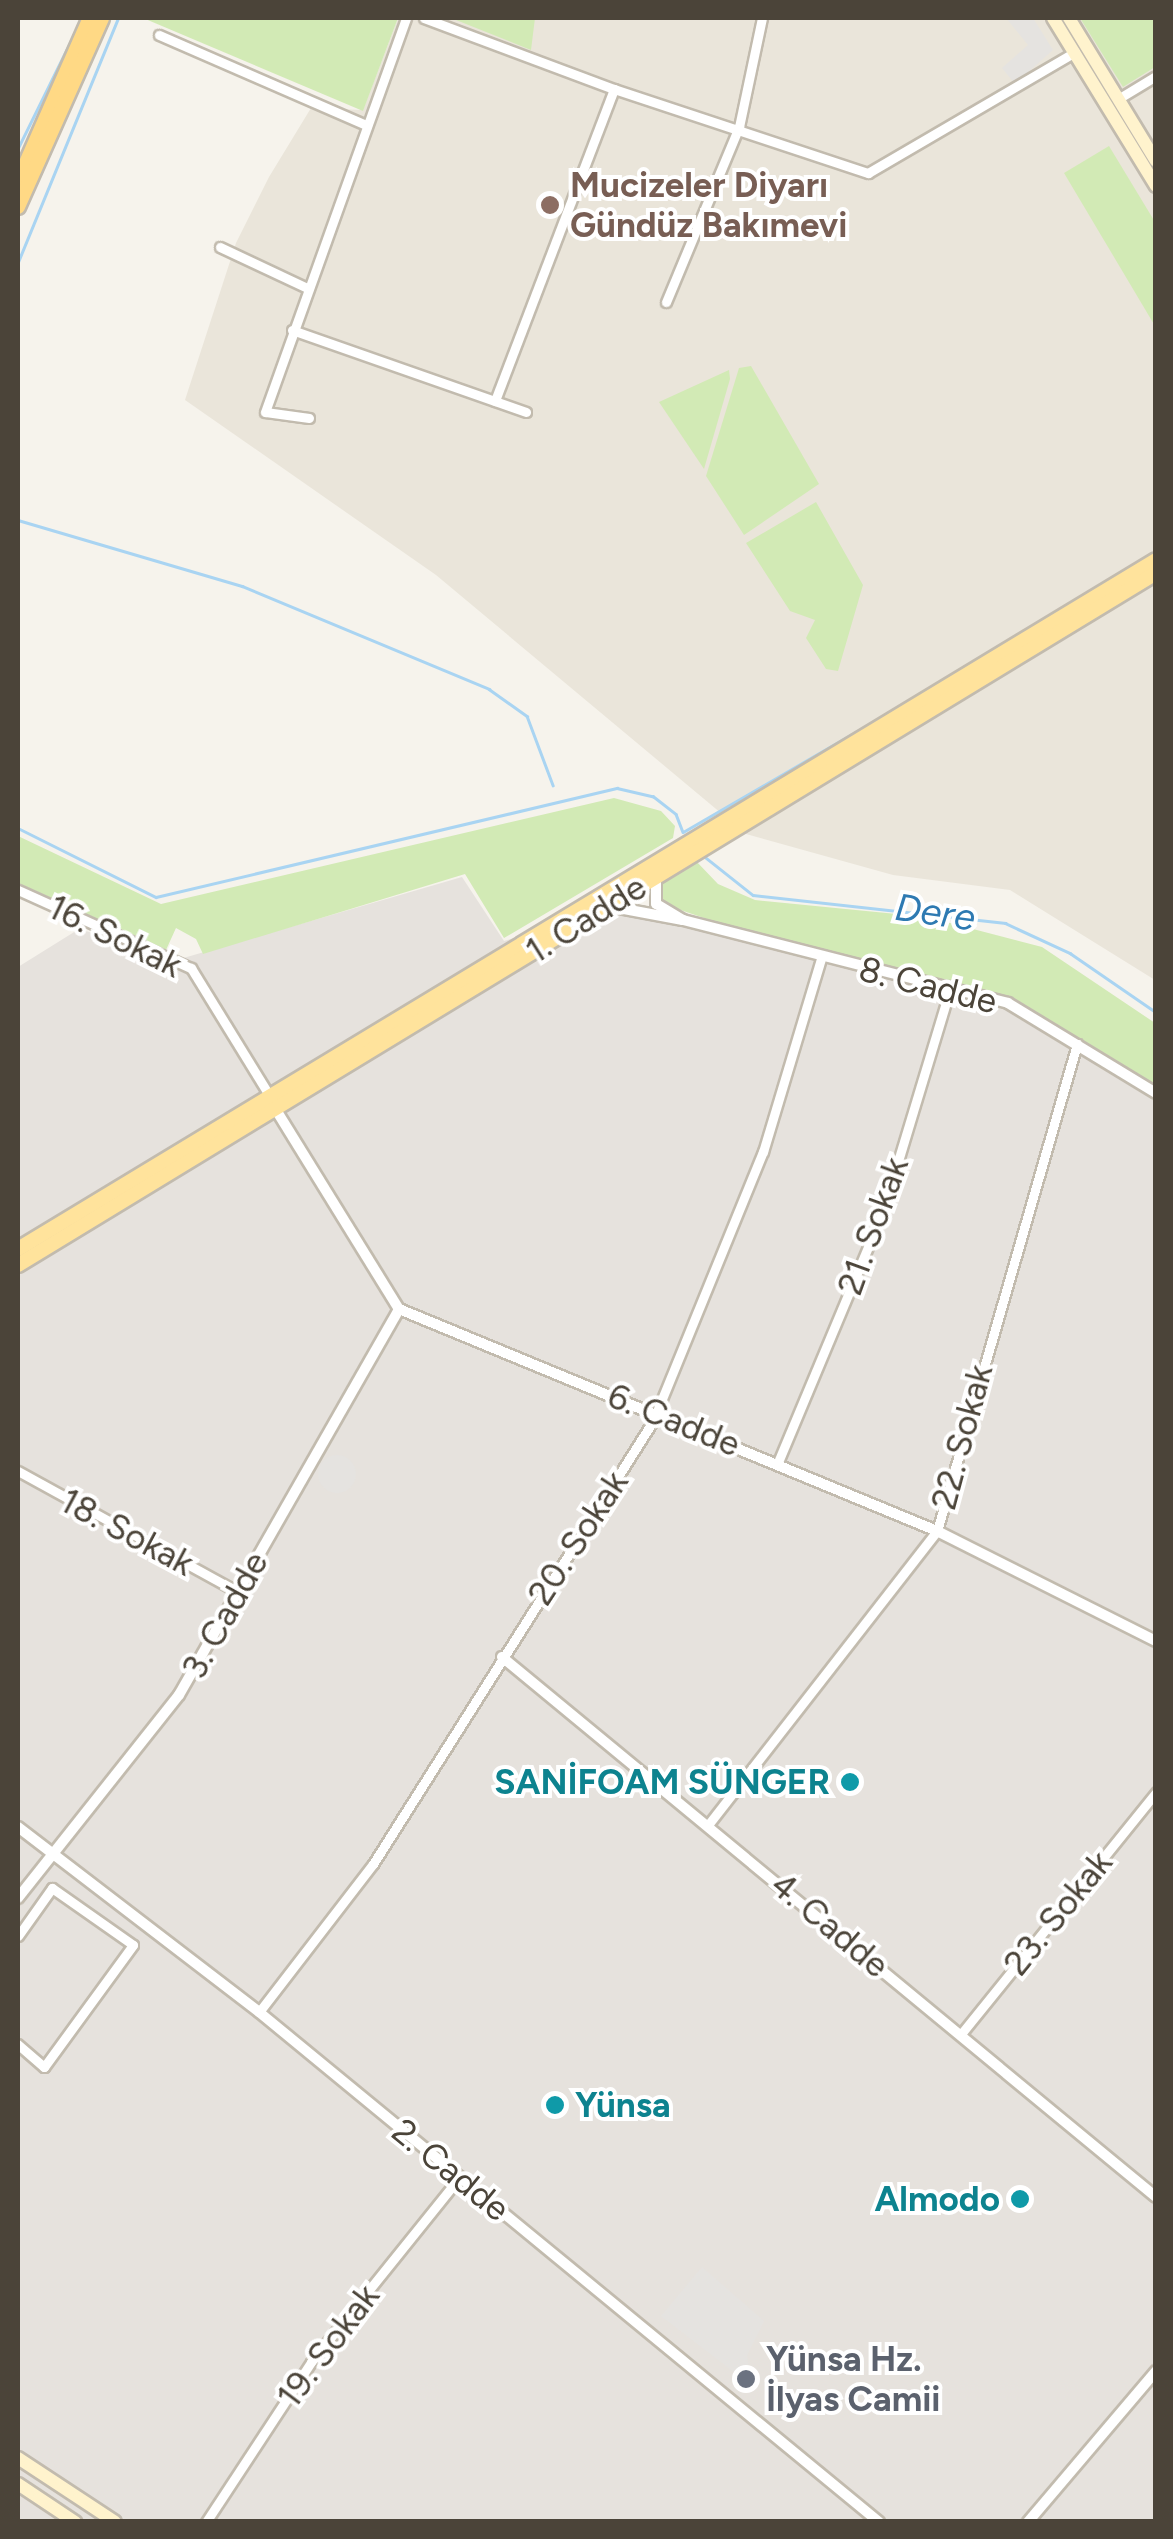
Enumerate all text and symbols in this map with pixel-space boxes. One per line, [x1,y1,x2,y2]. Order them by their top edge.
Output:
place label: Mucizeler Diyarı Gündüz Bakımevi [570,164,847,246]
marker: Mucizeler Diyarı Gündüz Bakımevi [539,194,561,216]
street label: 1. Cadde [518,866,654,972]
water label: Dere [892,885,978,941]
street label: 16. Sokak [41,886,189,986]
street label: 8. Cadde [855,948,1001,1022]
street label: 21. Sokak [829,1152,917,1300]
street label: 22. Sokak [923,1360,1001,1514]
street label: 6. Cadde [602,1375,746,1465]
street label: 20. Sokak [519,1463,637,1613]
street label: 18. Sokak [53,1479,201,1585]
street label: 3. Cadde [173,1544,277,1686]
place label: SANİFOAM SÜNGER [494,1761,830,1803]
marker: SANİFOAM SÜNGER [839,1771,861,1793]
street label: 23. Sokak [995,1842,1121,1984]
street label: 4. Cadde [763,1864,897,1986]
place label: Yünsa [575,2084,671,2126]
marker: Yünsa [544,2094,566,2116]
street label: 2. Cadde [384,2110,518,2230]
place label: Almodo [874,2178,1000,2220]
marker: Almodo [1009,2188,1031,2210]
street label: 19. Sokak [268,2276,388,2416]
place label: Yünsa Hz. İlyas Camii [766,2338,941,2420]
marker: Yünsa Hz. İlyas Camii [735,2368,757,2390]

